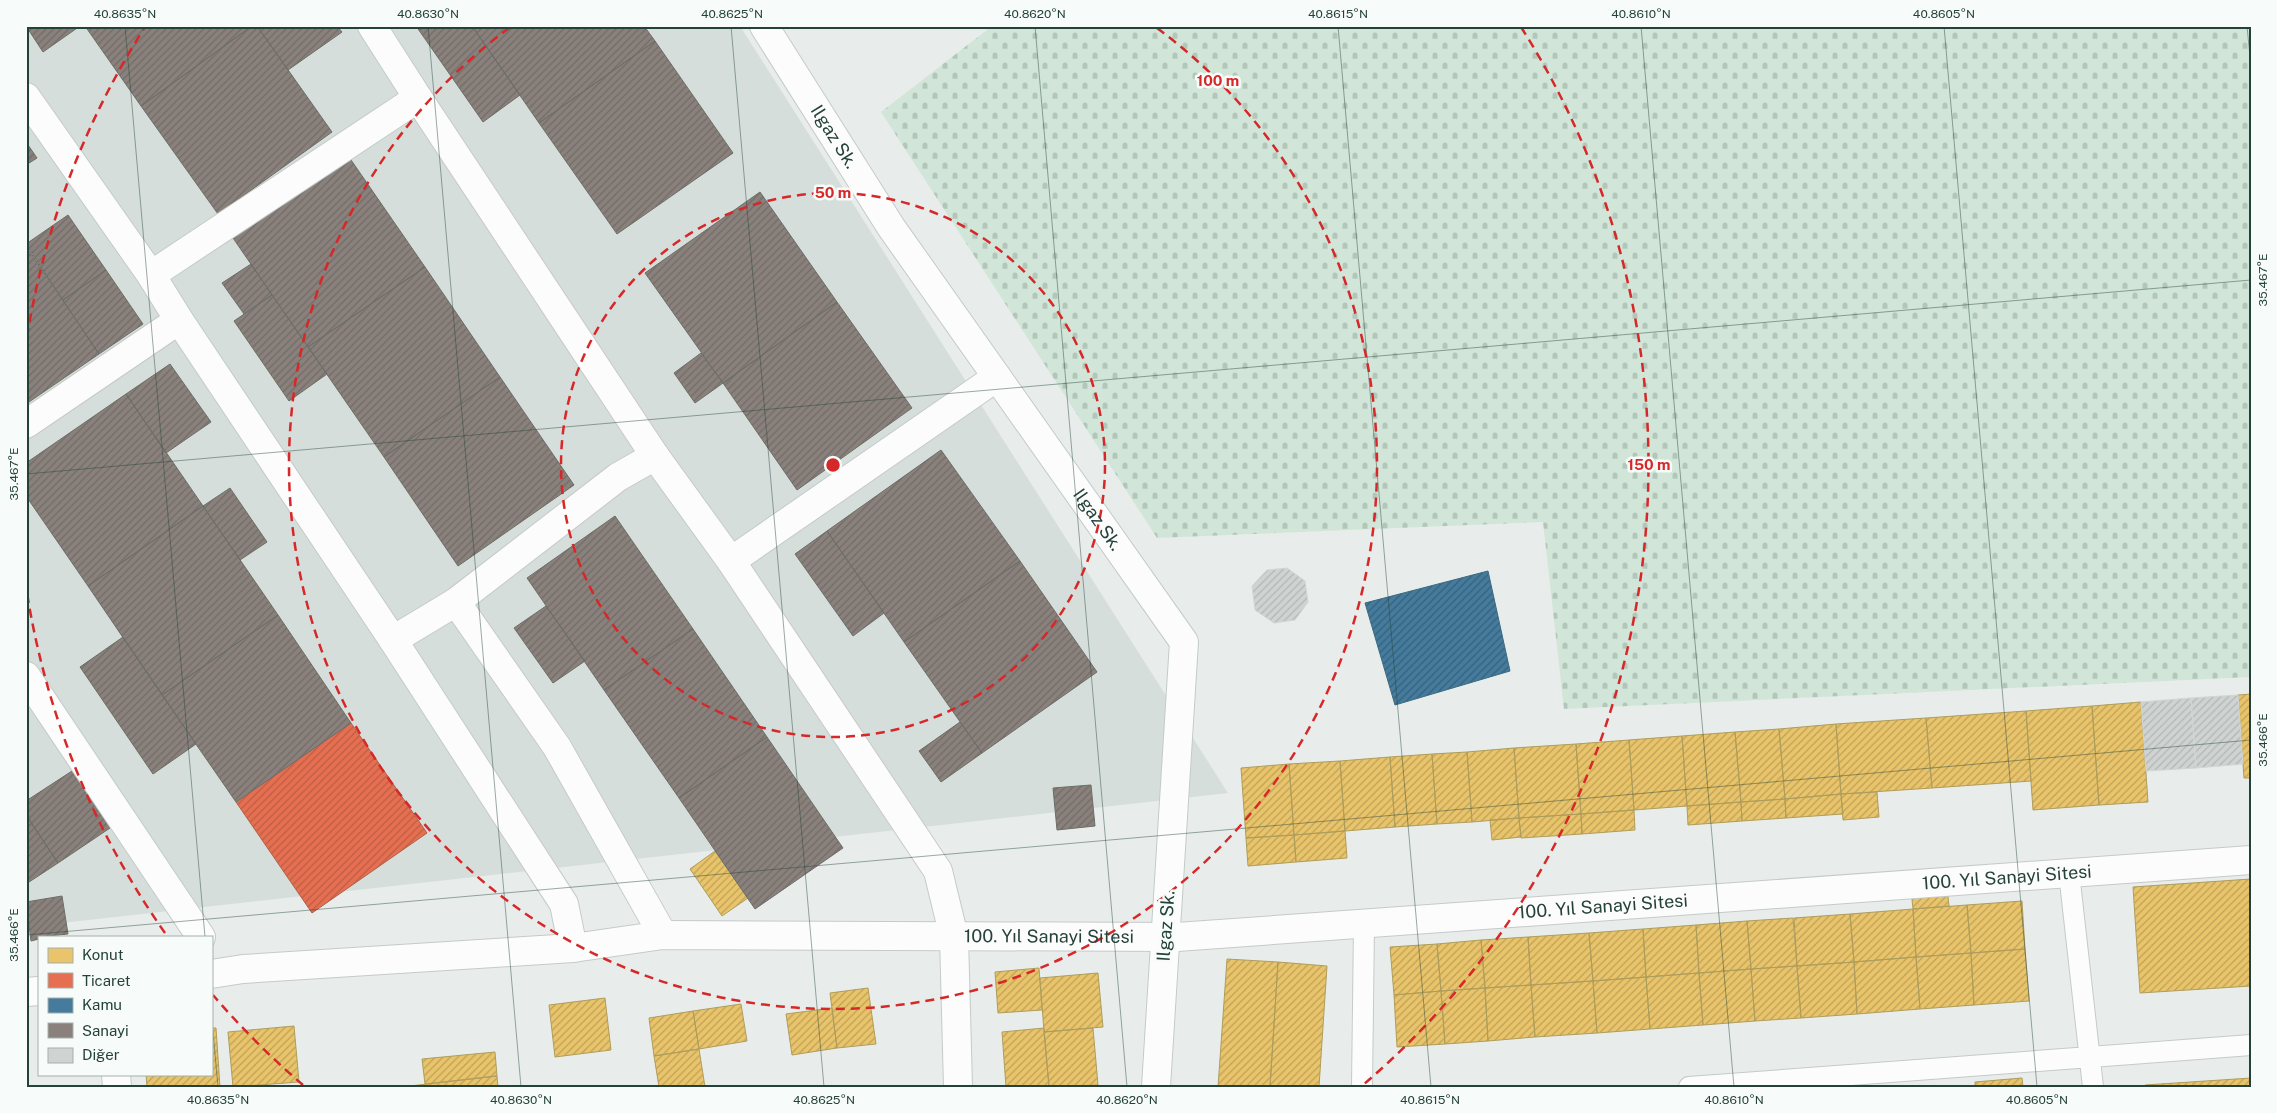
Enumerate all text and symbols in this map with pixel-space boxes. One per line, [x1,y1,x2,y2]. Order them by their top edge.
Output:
text: 40.8635°N [94,7,156,21]
text: 40.8630°N [397,7,459,21]
text: 40.8625°N [701,7,763,21]
text: 40.8620°N [1004,7,1066,21]
text: 40.8615°N [1308,7,1368,21]
text: 40.8610°N [1611,7,1671,21]
text: 40.8605°N [1913,7,1975,21]
text: 100 m [1197,72,1239,89]
street label: Ilgaz Sk. [807,101,862,172]
text: 50 m [815,184,851,201]
text: 35.467°E [2256,254,2270,306]
text: 35.467°E [7,448,21,500]
centre of rings [824,456,842,474]
text: 150 m [1627,456,1671,473]
street label: Ilgaz Sk. [1069,484,1127,554]
text: 35.466°E [2256,713,2270,767]
street label: 100. Yıl Sanayi Sitesi [1921,860,2092,894]
street label: 100. Yıl Sanayi Sitesi [1517,889,1688,923]
street label: Ilgaz Sk. [1153,890,1178,962]
text: 35.466°E [7,908,21,962]
street label: 100. Yıl Sanayi Sitesi [964,925,1134,947]
legend [38,936,212,1076]
text: Konut [82,946,124,963]
text: Ticaret [82,972,131,989]
text: Kamu [82,996,122,1013]
text: Sanayi [82,1022,129,1039]
text: Diğer [82,1046,120,1063]
text: 40.8635°N [187,1093,249,1107]
text: 40.8630°N [490,1093,552,1107]
text: 40.8625°N [793,1093,855,1107]
text: 40.8620°N [1096,1093,1158,1107]
text: 40.8615°N [1400,1093,1460,1107]
text: 40.8610°N [1704,1093,1764,1107]
text: 40.8605°N [2006,1093,2068,1107]

